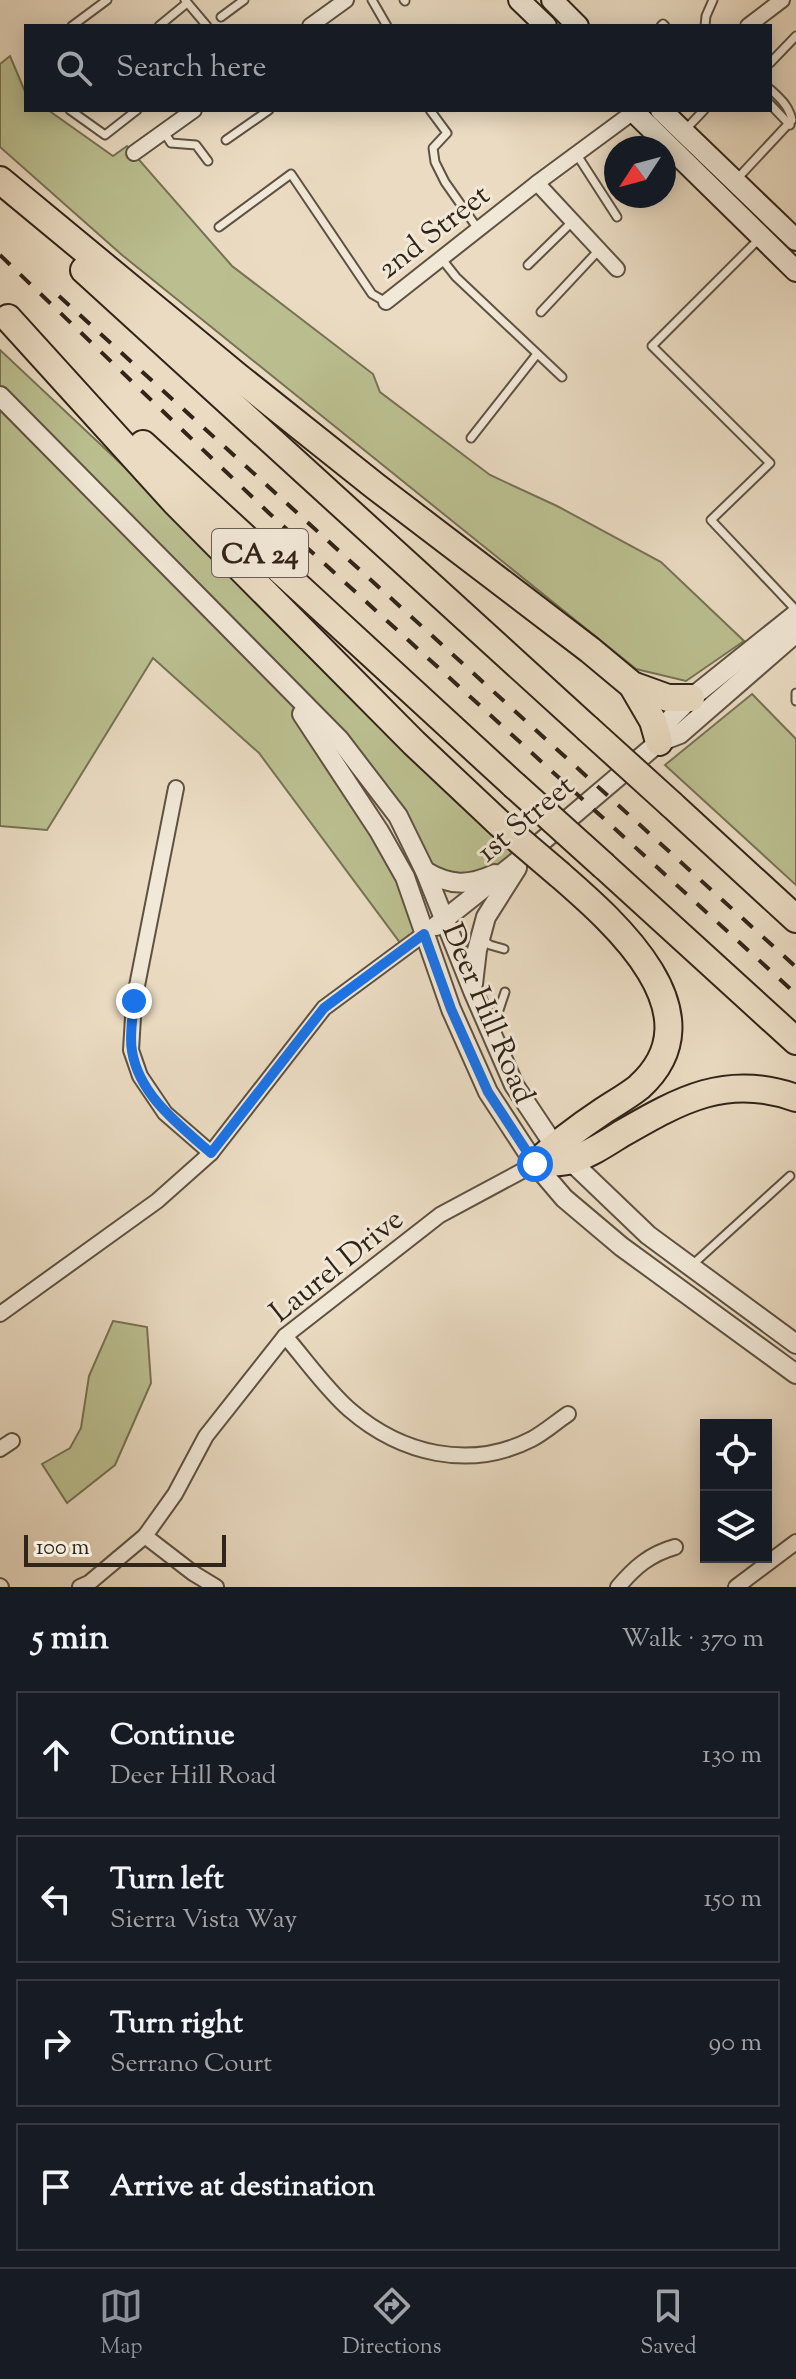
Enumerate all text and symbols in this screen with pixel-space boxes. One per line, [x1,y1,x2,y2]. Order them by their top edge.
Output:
search box [24,24,772,112]
icon: search [52,46,96,90]
text: Search here [116,47,266,90]
north arrow [604,136,676,208]
street label: 2nd Street [369,175,500,291]
road number: CA 24 [212,529,308,577]
street label: 1st Street [468,766,585,874]
street label: Deer Hill Road [429,917,544,1111]
route end [116,983,152,1019]
route start [517,1146,553,1182]
street label: Laurel Drive [262,1200,414,1334]
map controls [700,1419,772,1563]
button: locate [700,1419,772,1491]
button: layers [700,1491,772,1563]
scale bar [24,1531,226,1567]
text: 100 m [36,1533,89,1565]
text: 5 min [32,1615,109,1664]
text: Walk · 370 m [622,1621,764,1658]
text: Continue [110,1715,235,1758]
icon: ahead [34,1733,78,1777]
text: 130 m [702,1737,762,1774]
text: Deer Hill Road [110,1758,277,1795]
text: Turn left [110,1859,224,1902]
icon: left [34,1877,78,1921]
text: 150 m [703,1881,762,1918]
text: Sierra Vista Way [110,1902,297,1939]
text: Turn right [110,2003,243,2046]
icon: right [34,2021,78,2065]
text: 90 m [709,2025,762,2062]
text: Serrano Court [110,2046,272,2083]
icon: arrive [34,2165,78,2209]
text: Arrive at destination [110,2166,375,2209]
tab: Map [99,2284,143,2364]
tab: Directions [342,2284,441,2364]
tab: Saved [640,2284,697,2364]

